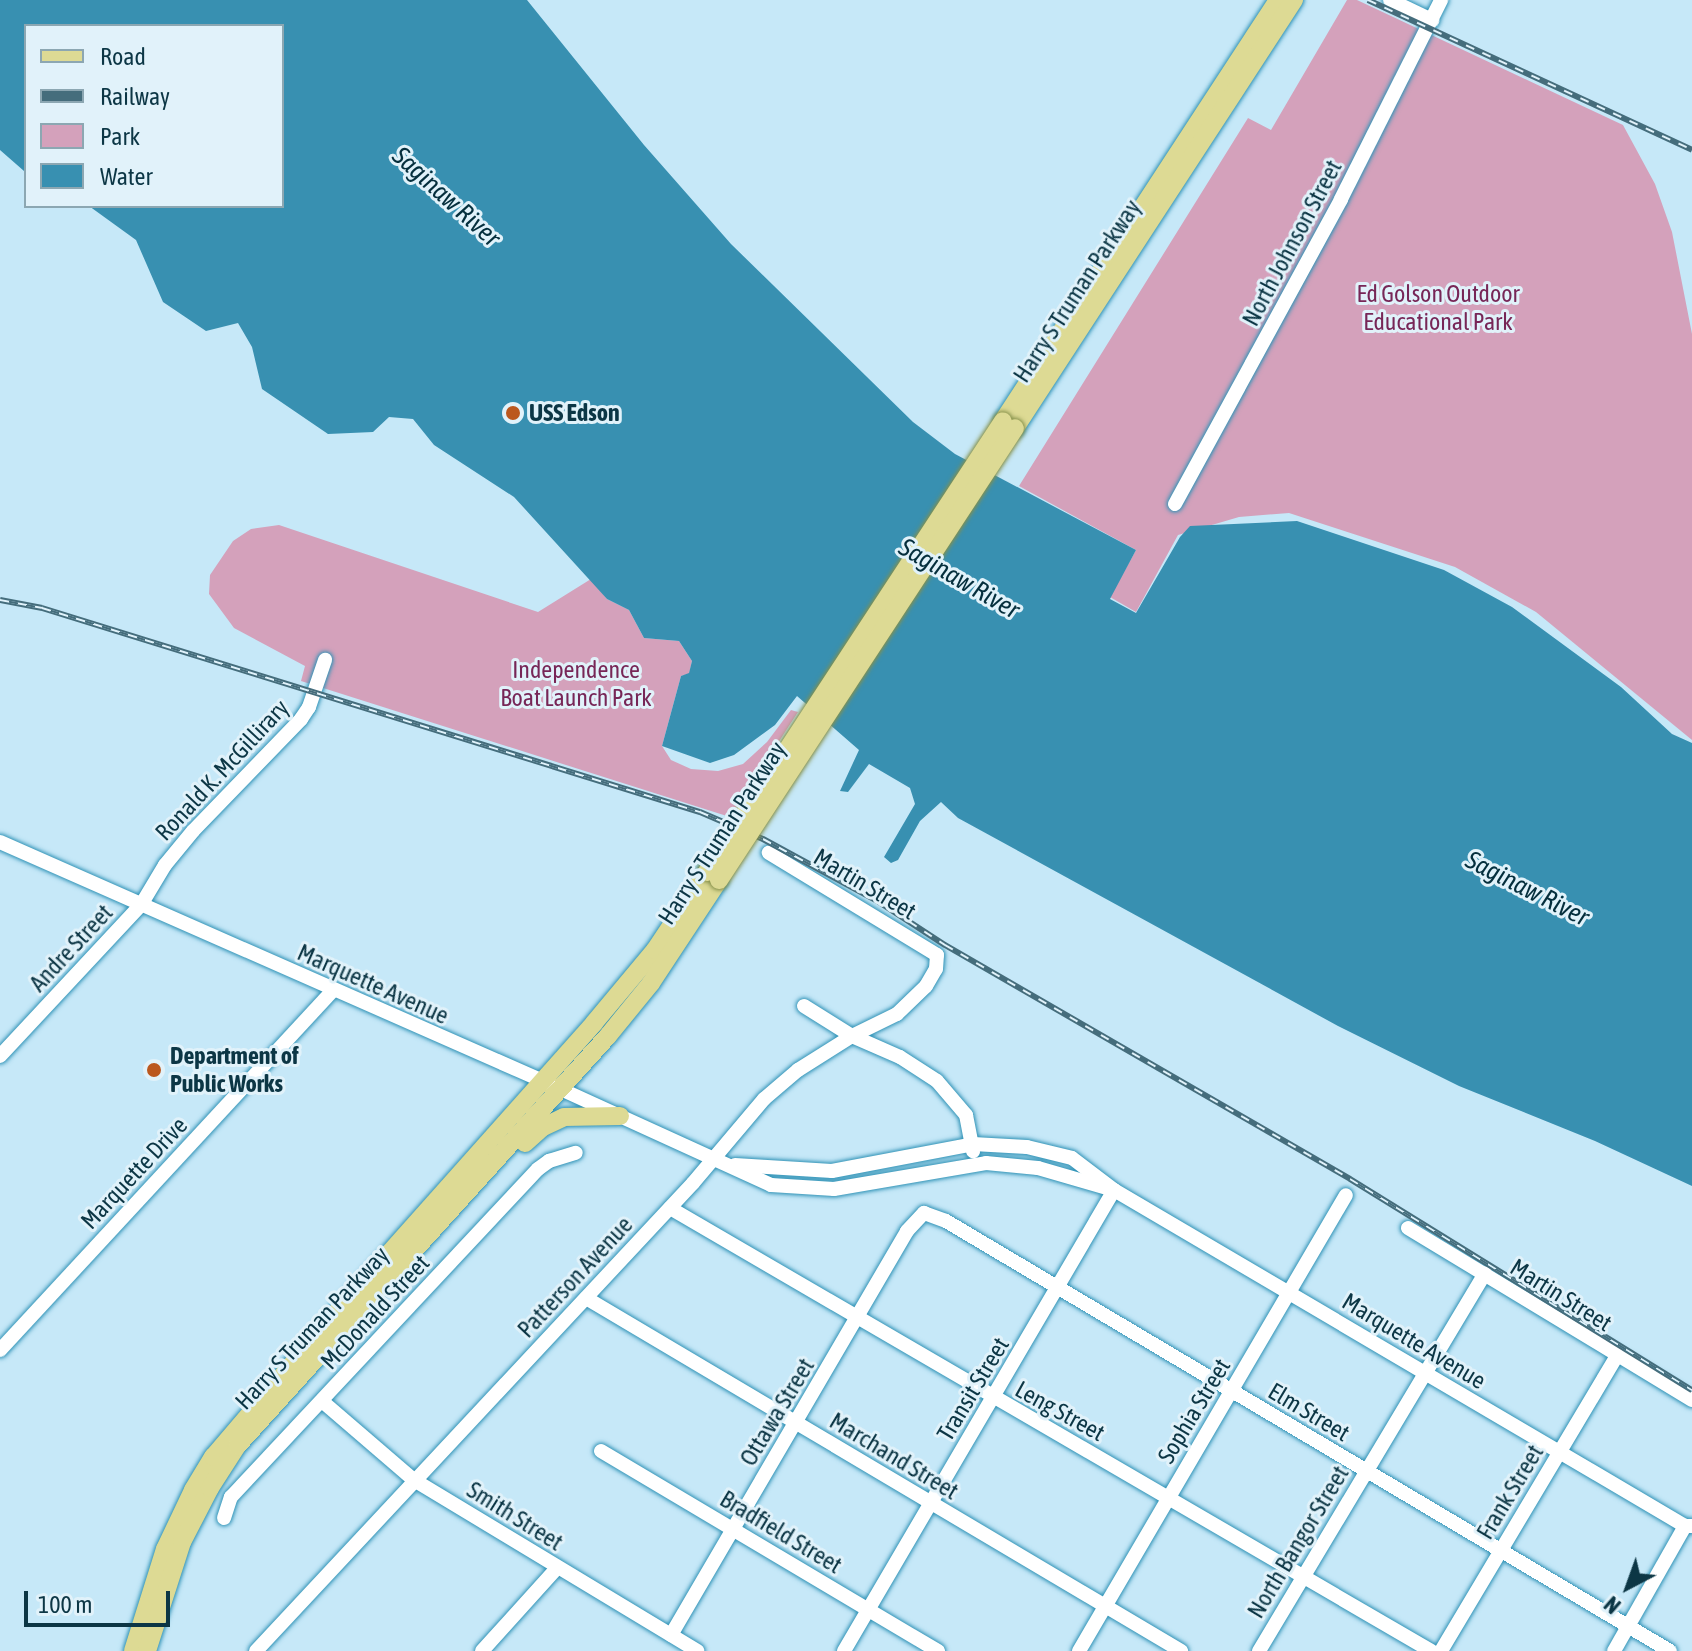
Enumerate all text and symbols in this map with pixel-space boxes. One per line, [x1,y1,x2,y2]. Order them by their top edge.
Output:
legend [24,24,284,208]
text: Road [100,43,146,70]
text: Railway [100,83,170,110]
text: Park [100,123,140,150]
water label: Saginaw River [386,141,506,253]
street label: North Johnson Street [1236,155,1348,331]
text: Water [100,163,153,190]
street label: Harry S Truman Parkway [1007,194,1147,388]
park label: Ed Golson Outdoor Educational Park [1356,280,1520,336]
place label: USS Edson [529,399,620,427]
marker: USS Edson [504,404,522,422]
water label: Saginaw River [893,532,1025,626]
park label: Independence Boat Launch Park [500,656,652,712]
street label: Ronald K. McGillirary [149,693,295,847]
street label: Harry S Truman Parkway [652,736,792,930]
street label: Martin Street [809,842,921,926]
water label: Saginaw River [1460,845,1594,933]
street label: Andre Street [23,898,119,998]
street label: Marquette Avenue [293,938,453,1030]
place label: Department of Public Works [170,1042,299,1098]
marker: Department of Public Works [145,1061,163,1079]
street label: Marquette Drive [75,1111,193,1235]
street label: Patterson Avenue [512,1210,638,1344]
street label: Harry S Truman Parkway [229,1241,395,1415]
street label: McDonald Street [315,1249,435,1375]
street label: Martin Street [1505,1253,1617,1337]
street label: Marquette Avenue [1337,1287,1491,1395]
street label: Transit Street [931,1332,1015,1446]
street label: Ottawa Street [734,1353,820,1471]
street label: Sophia Street [1152,1353,1236,1469]
street label: Leng Street [1010,1375,1110,1447]
street label: Elm Street [1263,1377,1355,1447]
street label: Marchand Street [824,1406,964,1506]
street label: Frank Street [1471,1440,1549,1544]
street label: North Bangor Street [1241,1461,1355,1623]
street label: Smith Street [462,1475,568,1557]
street label: Bradfield Street [715,1484,847,1580]
north arrow [1588,1547,1668,1627]
scale bar [28,1575,174,1625]
text: 100 m [38,1591,92,1618]
text: N [1599,1591,1626,1619]

